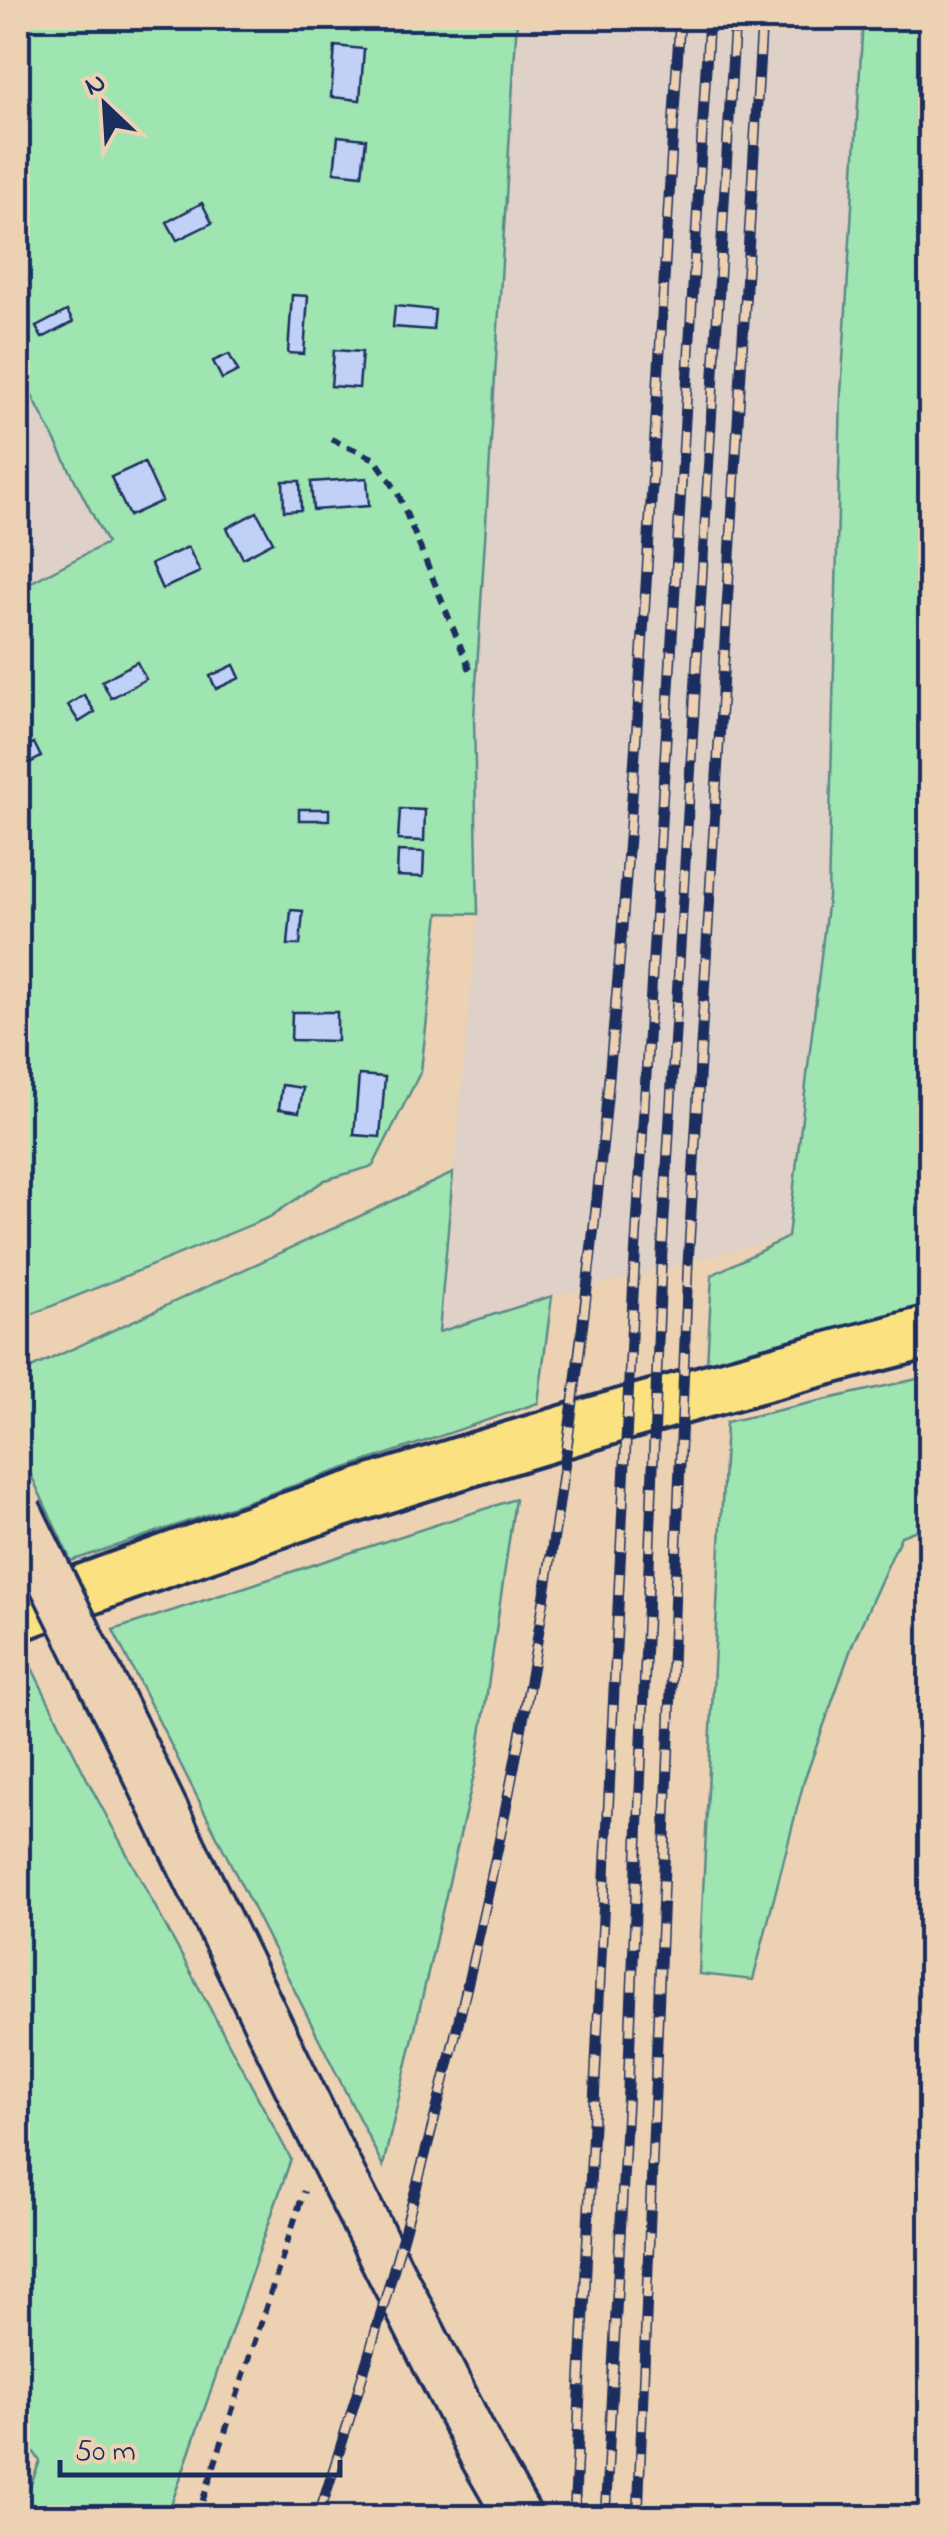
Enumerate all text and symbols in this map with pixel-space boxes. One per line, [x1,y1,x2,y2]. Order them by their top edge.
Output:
north arrow [55,55,155,155]
text: N [79,63,113,108]
scale bar [60,2415,340,2477]
text: 50 m [75,2431,136,2475]

